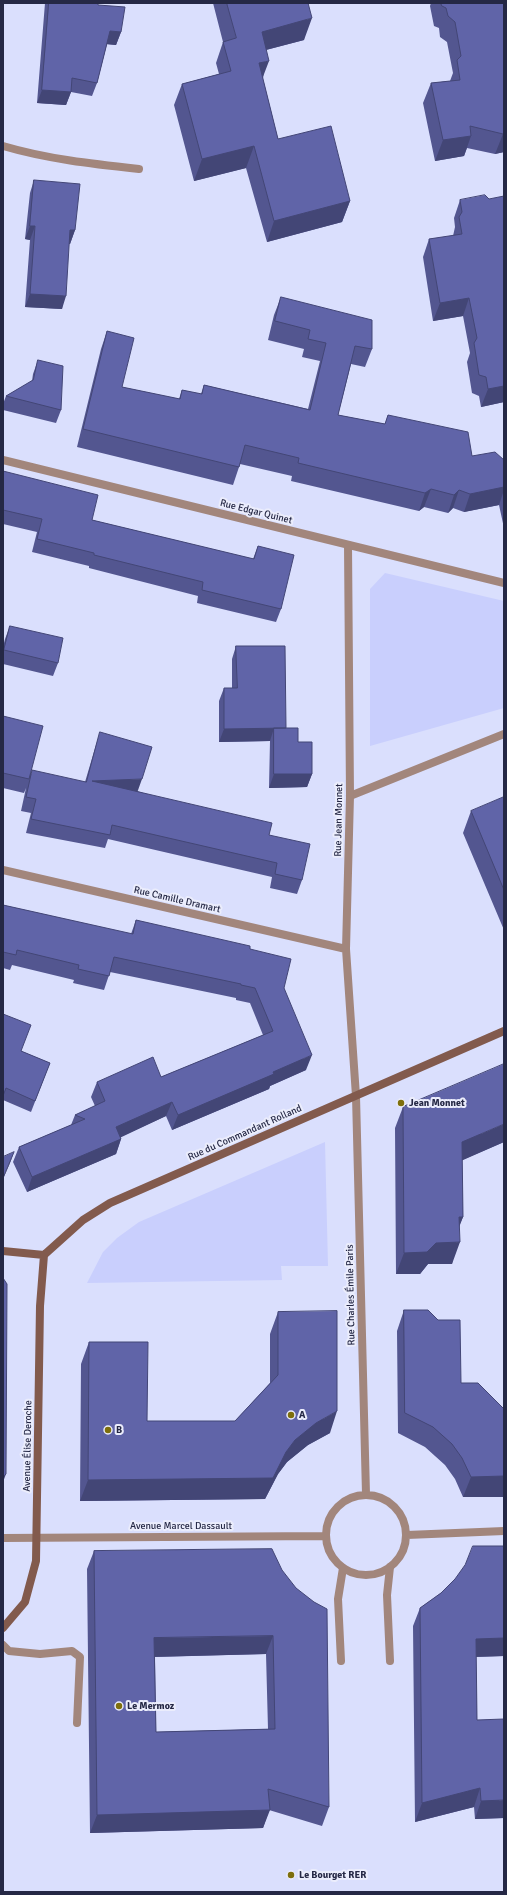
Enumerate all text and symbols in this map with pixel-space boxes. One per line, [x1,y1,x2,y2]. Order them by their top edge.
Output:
street label: Rue Edgar Quinet [219,497,293,527]
street label: Rue Jean Monnet [332,783,346,857]
street label: Rue Camille Dramart [132,884,222,916]
place label: Jean Monnet [409,1097,465,1109]
marker: Jean Monnet [396,1098,406,1108]
street label: Rue du Commandant Rolland [186,1102,304,1164]
street label: Rue Charles Émile Paris [344,1244,358,1346]
street label: Avenue Élise Deroche [21,1400,35,1492]
place label: A [299,1409,305,1421]
marker: A [286,1410,296,1420]
place label: B [116,1424,122,1436]
marker: B [103,1425,113,1435]
street label: Avenue Marcel Dassault [130,1520,232,1532]
place label: Le Mermoz [127,1700,174,1712]
marker: Le Mermoz [114,1701,124,1711]
place label: Le Bourget RER [299,1869,366,1881]
marker: Le Bourget RER [286,1870,296,1880]

